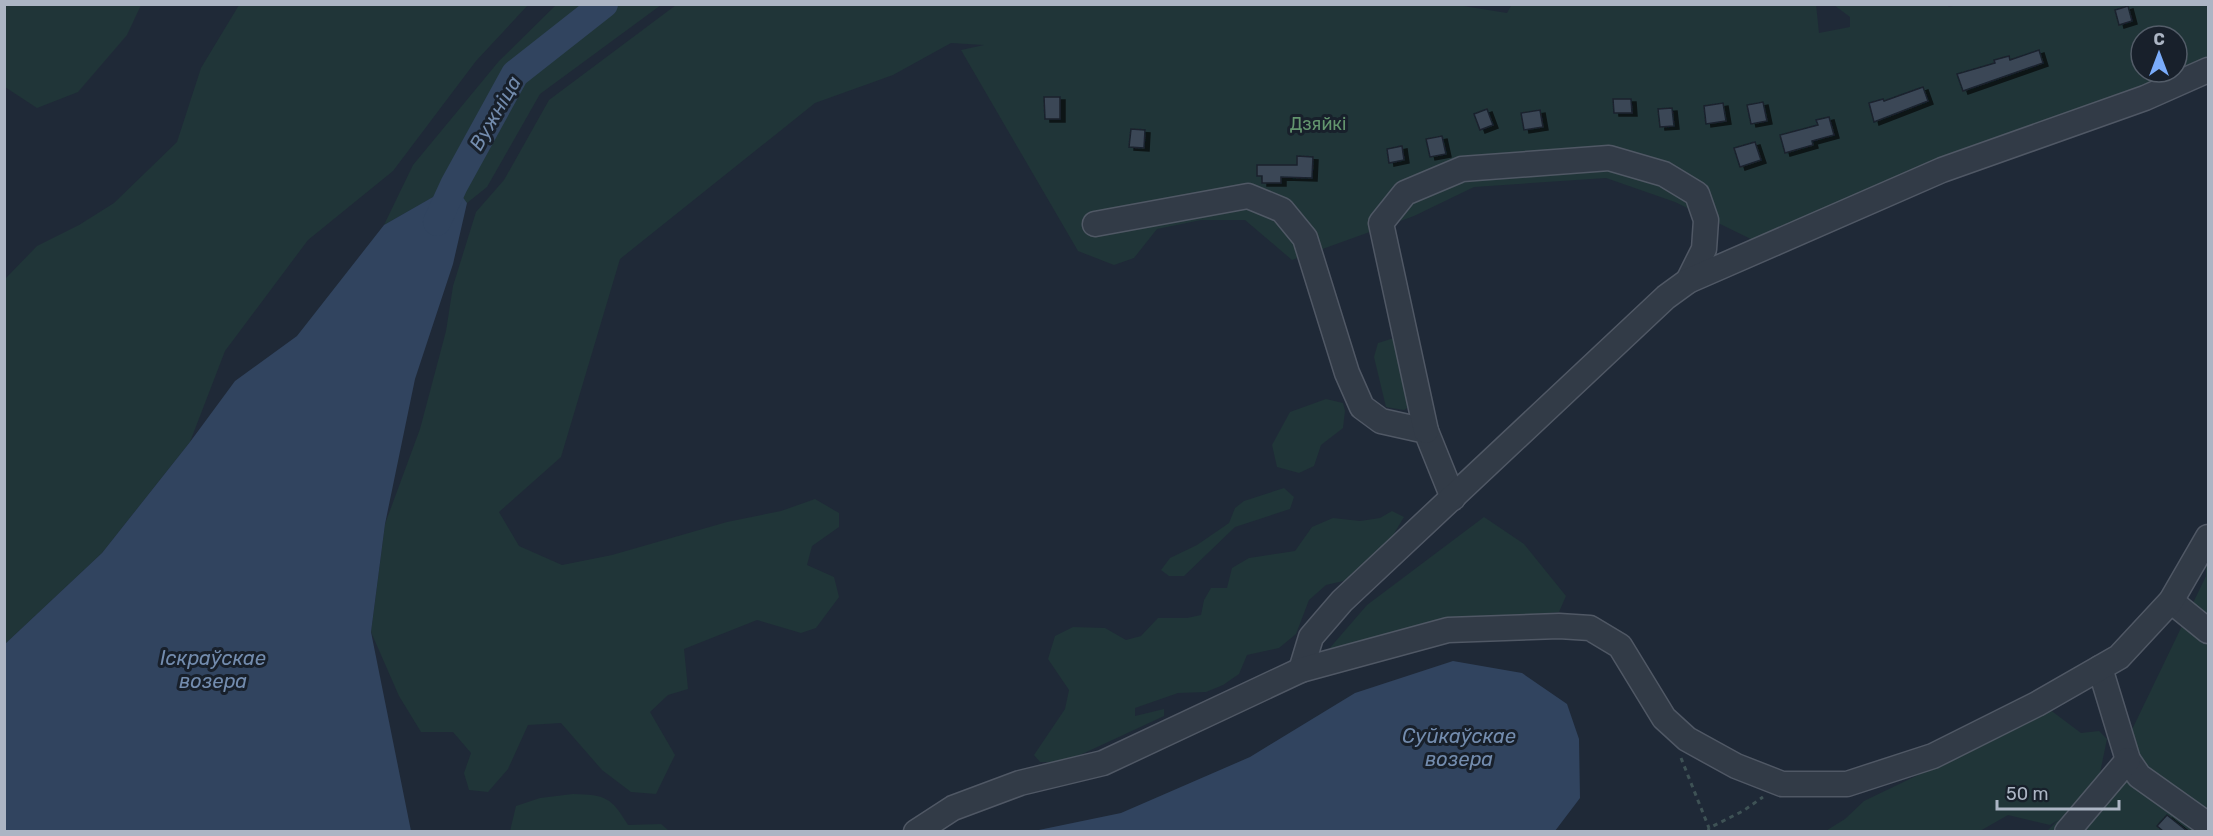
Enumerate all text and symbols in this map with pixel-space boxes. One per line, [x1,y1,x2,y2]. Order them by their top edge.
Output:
north arrow [2129,24,2189,84]
text: С [2153,30,2165,49]
water label: Вужніца [464,71,526,154]
park label: Дзяйкі [1290,113,1346,135]
water label: Іскраўскае возера [160,646,266,693]
water label: Суйкаўскае возера [1402,724,1516,771]
scale bar [1997,773,2118,811]
text: 50 m [2006,783,2049,805]

